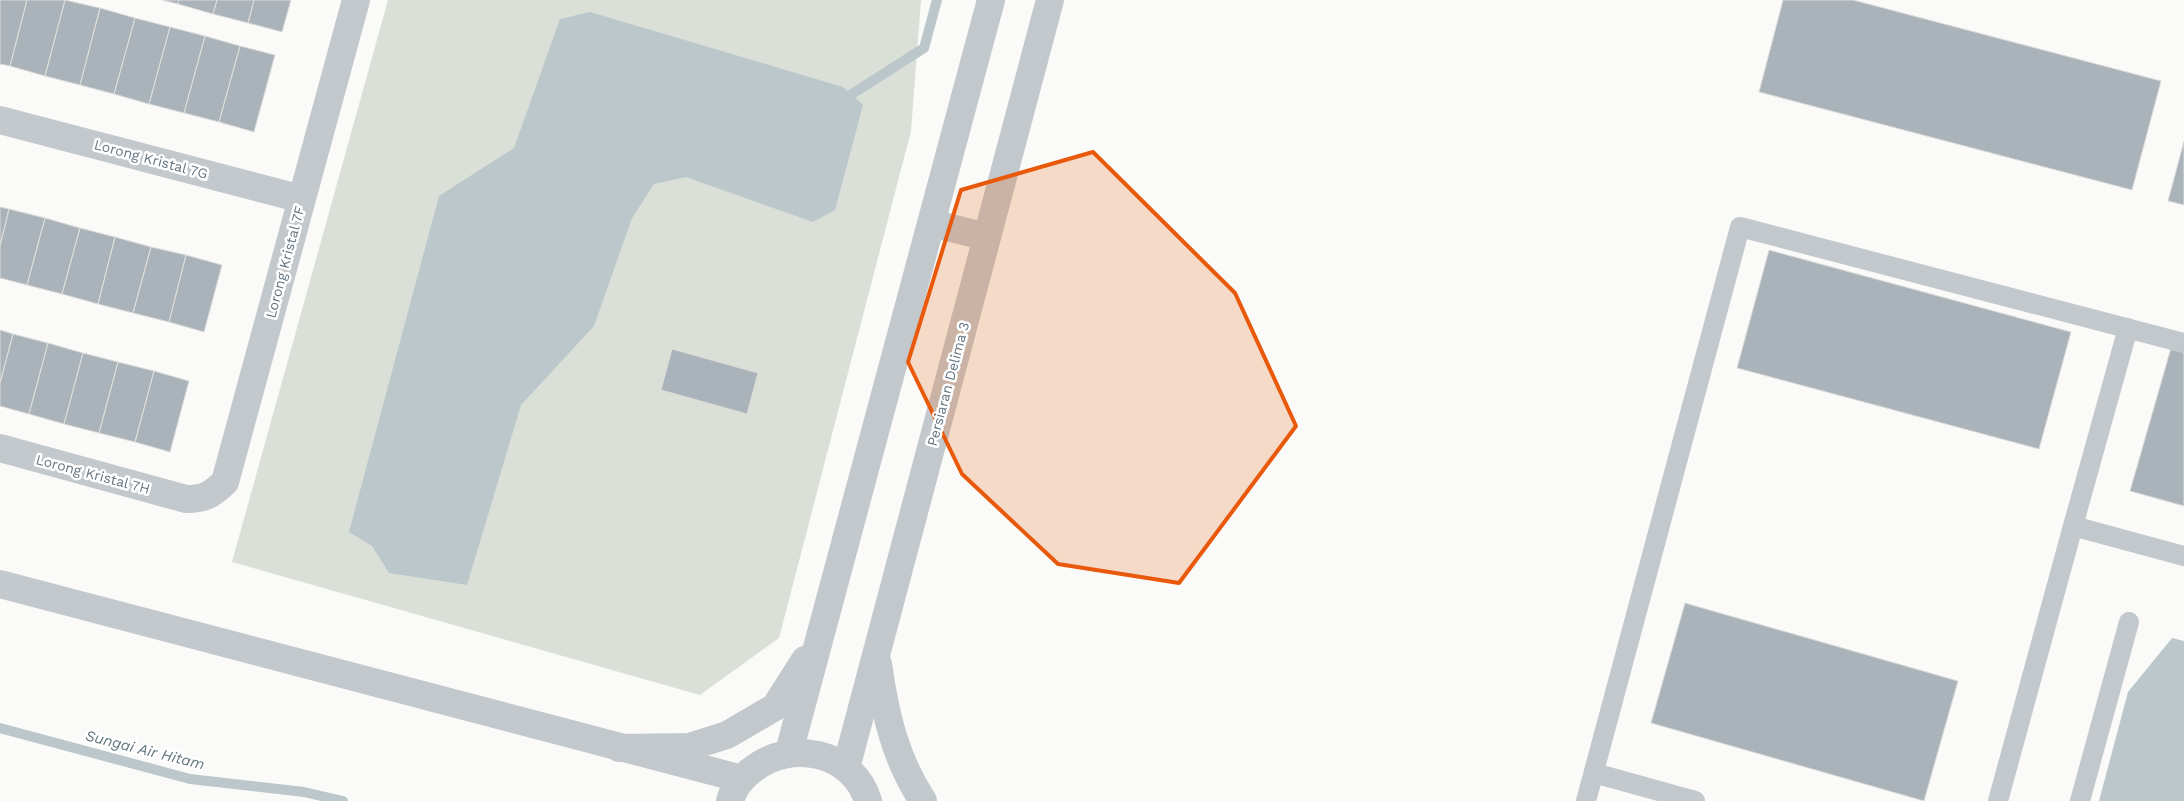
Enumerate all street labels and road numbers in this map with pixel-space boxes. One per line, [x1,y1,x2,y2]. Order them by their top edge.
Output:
street label: Lorong Kristal 7G [92,136,210,182]
street label: Lorong Kristal 7F [262,204,308,320]
street label: Persiaran Delima 3 [924,320,972,448]
street label: Lorong Kristal 7H [34,451,152,497]

